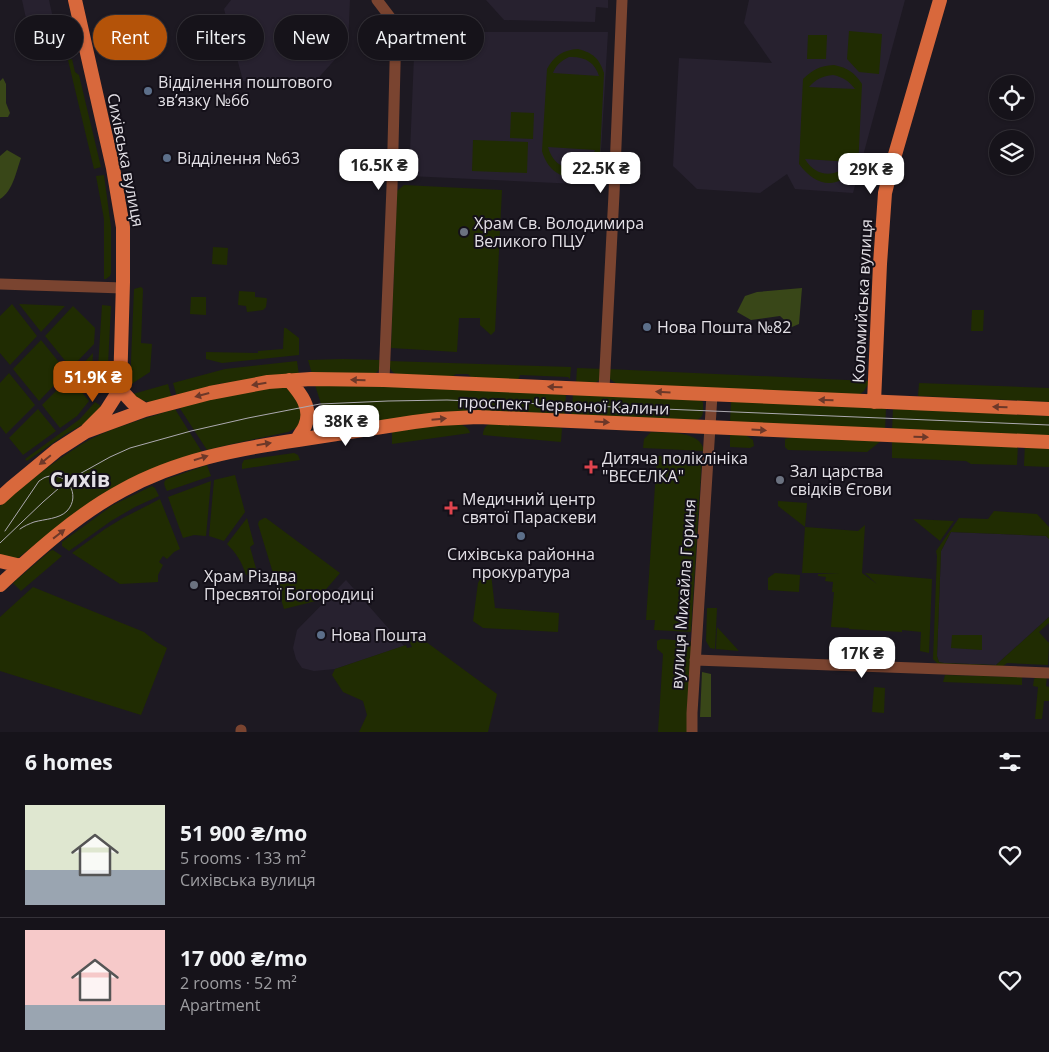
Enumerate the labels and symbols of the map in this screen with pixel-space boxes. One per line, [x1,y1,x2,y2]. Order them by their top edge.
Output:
place label: Відділення поштового зв’язку №66 [158,71,332,111]
marker: Відділення поштового зв’язку №66 [142,85,154,97]
street label: Сихівська вулиця [102,91,150,229]
place label: Відділення №63 [177,147,300,169]
pin: 16.5K ₴ [333,148,425,191]
marker: Відділення №63 [161,152,173,164]
pin: 22.5K ₴ [555,152,647,194]
pin: 29K ₴ [836,152,906,195]
place label: Храм Св. Володимира Великого ПЦУ [474,212,644,252]
street label: Коломийська вулиця [847,219,877,383]
marker: Храм Св. Володимира Великого ПЦУ [458,226,470,238]
place label: Нова Пошта №82 [657,316,791,338]
marker: Нова Пошта №82 [641,321,653,333]
pin: 51.9K ₴ [47,360,139,403]
one-way arrow [349,376,365,384]
one-way arrow [251,380,267,388]
one-way arrow [547,383,563,391]
one-way arrow [655,388,671,396]
street label: проспект Червоної Калини [458,390,670,420]
one-way arrow [195,391,210,399]
one-way arrow [817,396,833,404]
one-way arrow [992,403,1008,411]
pin: 38K ₴ [311,404,381,447]
one-way arrow [432,415,448,423]
one-way arrow [594,419,610,427]
one-way arrow [751,426,767,434]
one-way arrow [913,433,929,441]
one-way arrow [256,440,272,448]
place label: Дитяча поліклініка "ВЕСЕЛКА" [602,447,748,487]
one-way arrow [39,454,52,465]
one-way arrow [194,454,209,462]
marker: Дитяча поліклініка "ВЕСЕЛКА" [584,460,598,474]
place label: Зал царства свідків Єгови [790,460,892,500]
district label: Сихів [50,465,110,493]
marker: Зал царства свідків Єгови [774,474,786,486]
place label: Медичний центр святої Параскеви [462,488,597,528]
street label: вулиця Михайла Гориня [665,498,701,690]
marker: Медичний центр святої Параскеви [444,501,458,515]
one-way arrow [52,529,65,540]
marker: Сихівська районна прокуратура [515,530,527,542]
place label: Сихівська районна прокуратура [447,543,595,583]
place label: Храм Різдва Пресвятої Богородиці [204,565,374,605]
marker: Храм Різдва Пресвятої Богородиці [188,579,200,591]
place label: Нова Пошта [331,624,427,646]
marker: Нова Пошта [315,629,327,641]
pin: 17K ₴ [827,636,897,679]

